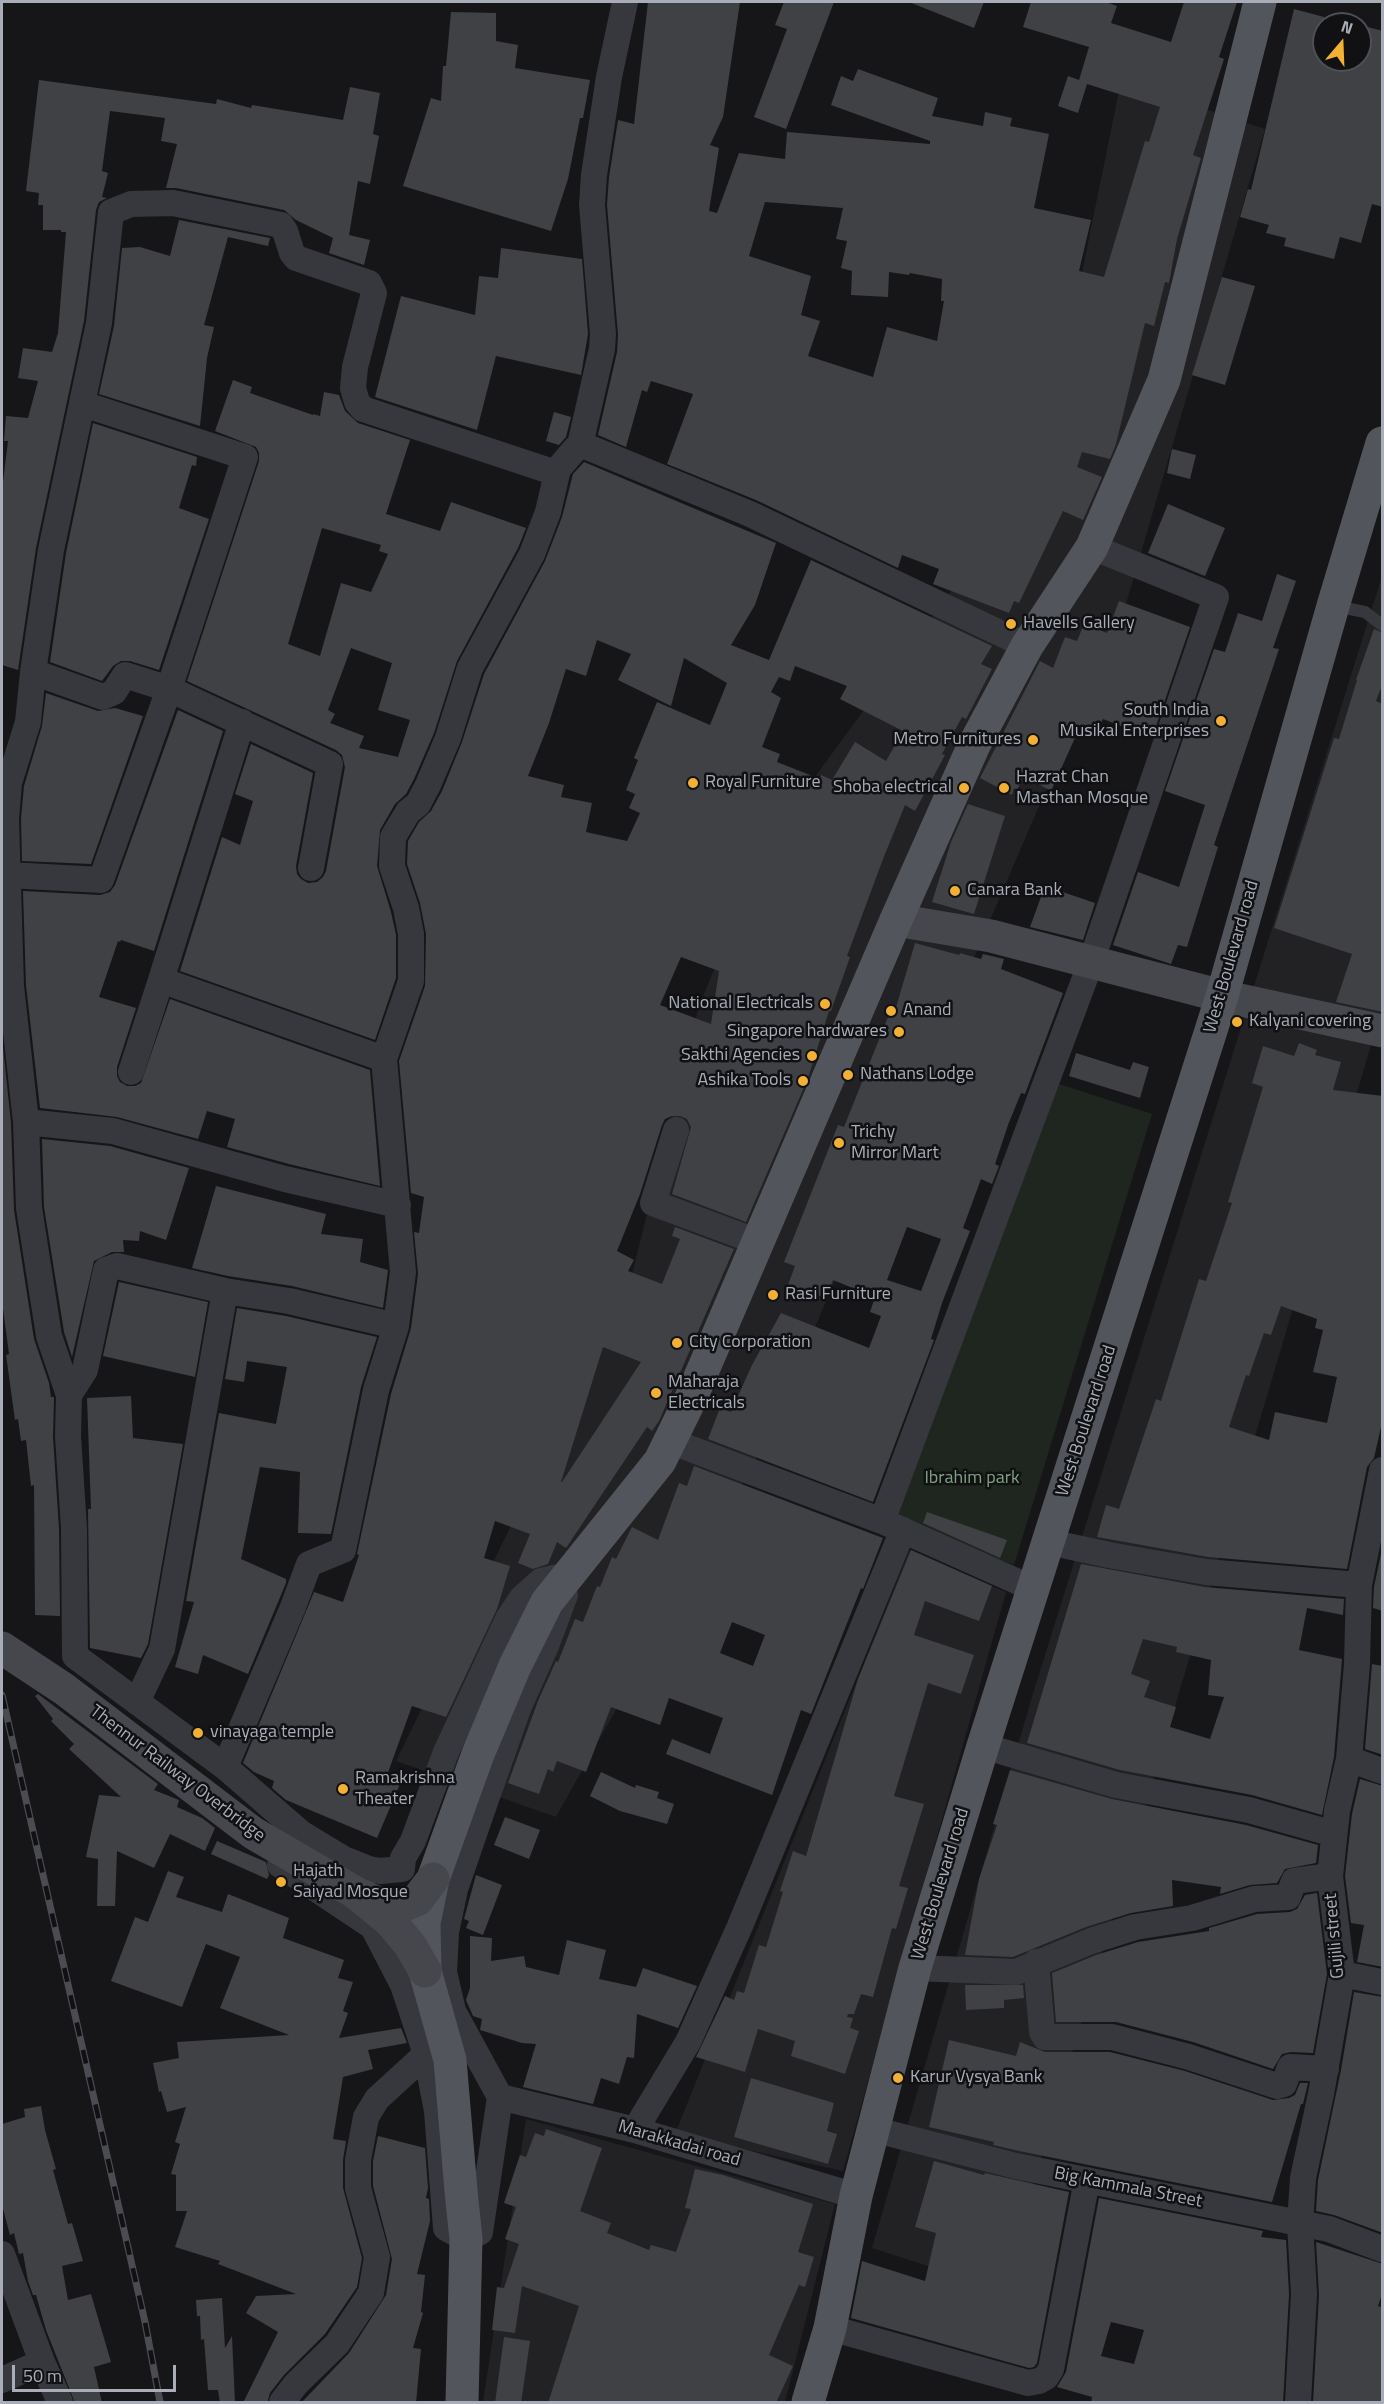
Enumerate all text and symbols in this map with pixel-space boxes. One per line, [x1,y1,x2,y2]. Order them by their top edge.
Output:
north arrow [1312,12,1372,72]
text: N [1338,14,1356,40]
place label: Havells Gallery [1023,613,1135,635]
marker: Havells Gallery [1004,617,1018,631]
place label: South India Musikal Enterprises [1060,700,1209,742]
marker: South India Musikal Enterprises [1214,714,1228,728]
place label: Metro Furnitures [893,729,1021,751]
marker: Metro Furnitures [1026,733,1040,747]
place label: Hazrat Chan Masthan Mosque [1016,767,1148,810]
place label: Royal Furniture [705,772,820,794]
marker: Royal Furniture [686,776,700,790]
place label: Shoba electrical [833,777,952,799]
marker: Shoba electrical [957,781,971,795]
marker: Hazrat Chan Masthan Mosque [997,781,1011,795]
street label: West Boulevard road [1200,878,1264,1036]
place label: Canara Bank [967,880,1062,902]
marker: Canara Bank [948,884,962,898]
place label: National Electricals [668,993,813,1015]
marker: National Electricals [818,997,832,1011]
place label: Anand [903,1000,952,1022]
marker: Anand [884,1004,898,1018]
place label: Kalyani covering [1249,1011,1371,1033]
marker: Kalyani covering [1230,1015,1244,1029]
place label: Singapore hardwares [727,1021,887,1043]
marker: Singapore hardwares [892,1025,906,1039]
place label: Sakthi Agencies [681,1045,800,1067]
marker: Sakthi Agencies [805,1049,819,1063]
place label: Nathans Lodge [860,1064,974,1086]
marker: Nathans Lodge [841,1068,855,1082]
place label: Ashika Tools [697,1070,791,1092]
marker: Ashika Tools [796,1074,810,1088]
place label: Trichy Mirror Mart [851,1122,939,1164]
marker: Trichy Mirror Mart [832,1136,846,1150]
place label: Rasi Furniture [785,1284,891,1306]
marker: Rasi Furniture [766,1288,780,1302]
place label: City Corporation [689,1332,811,1354]
marker: City Corporation [670,1336,684,1350]
street label: West Boulevard road [1052,1343,1122,1499]
place label: Maharaja Electricals [668,1372,745,1414]
marker: Maharaja Electricals [649,1386,663,1400]
park label: Ibrahim park [924,1468,1020,1490]
street label: Thennur Railway Overbridge [85,1701,269,1847]
place label: vinayaga temple [210,1722,334,1744]
marker: vinayaga temple [191,1726,205,1740]
place label: Ramakrishna Theater [355,1768,455,1810]
marker: Ramakrishna Theater [336,1782,350,1796]
street label: West Boulevard road [908,1805,974,1963]
place label: Hajath Saiyad Mosque [293,1861,408,1904]
marker: Hajath Saiyad Mosque [274,1875,288,1889]
street label: Gujili street [1321,1892,1349,1980]
place label: Karur Vysya Bank [910,2067,1042,2089]
marker: Karur Vysya Bank [891,2071,905,2085]
street label: Marakkadai road [615,2116,743,2172]
street label: Big Kammala Street [1052,2163,1204,2213]
scale bar [15,2353,178,2391]
text: 50 m [23,2362,62,2389]

